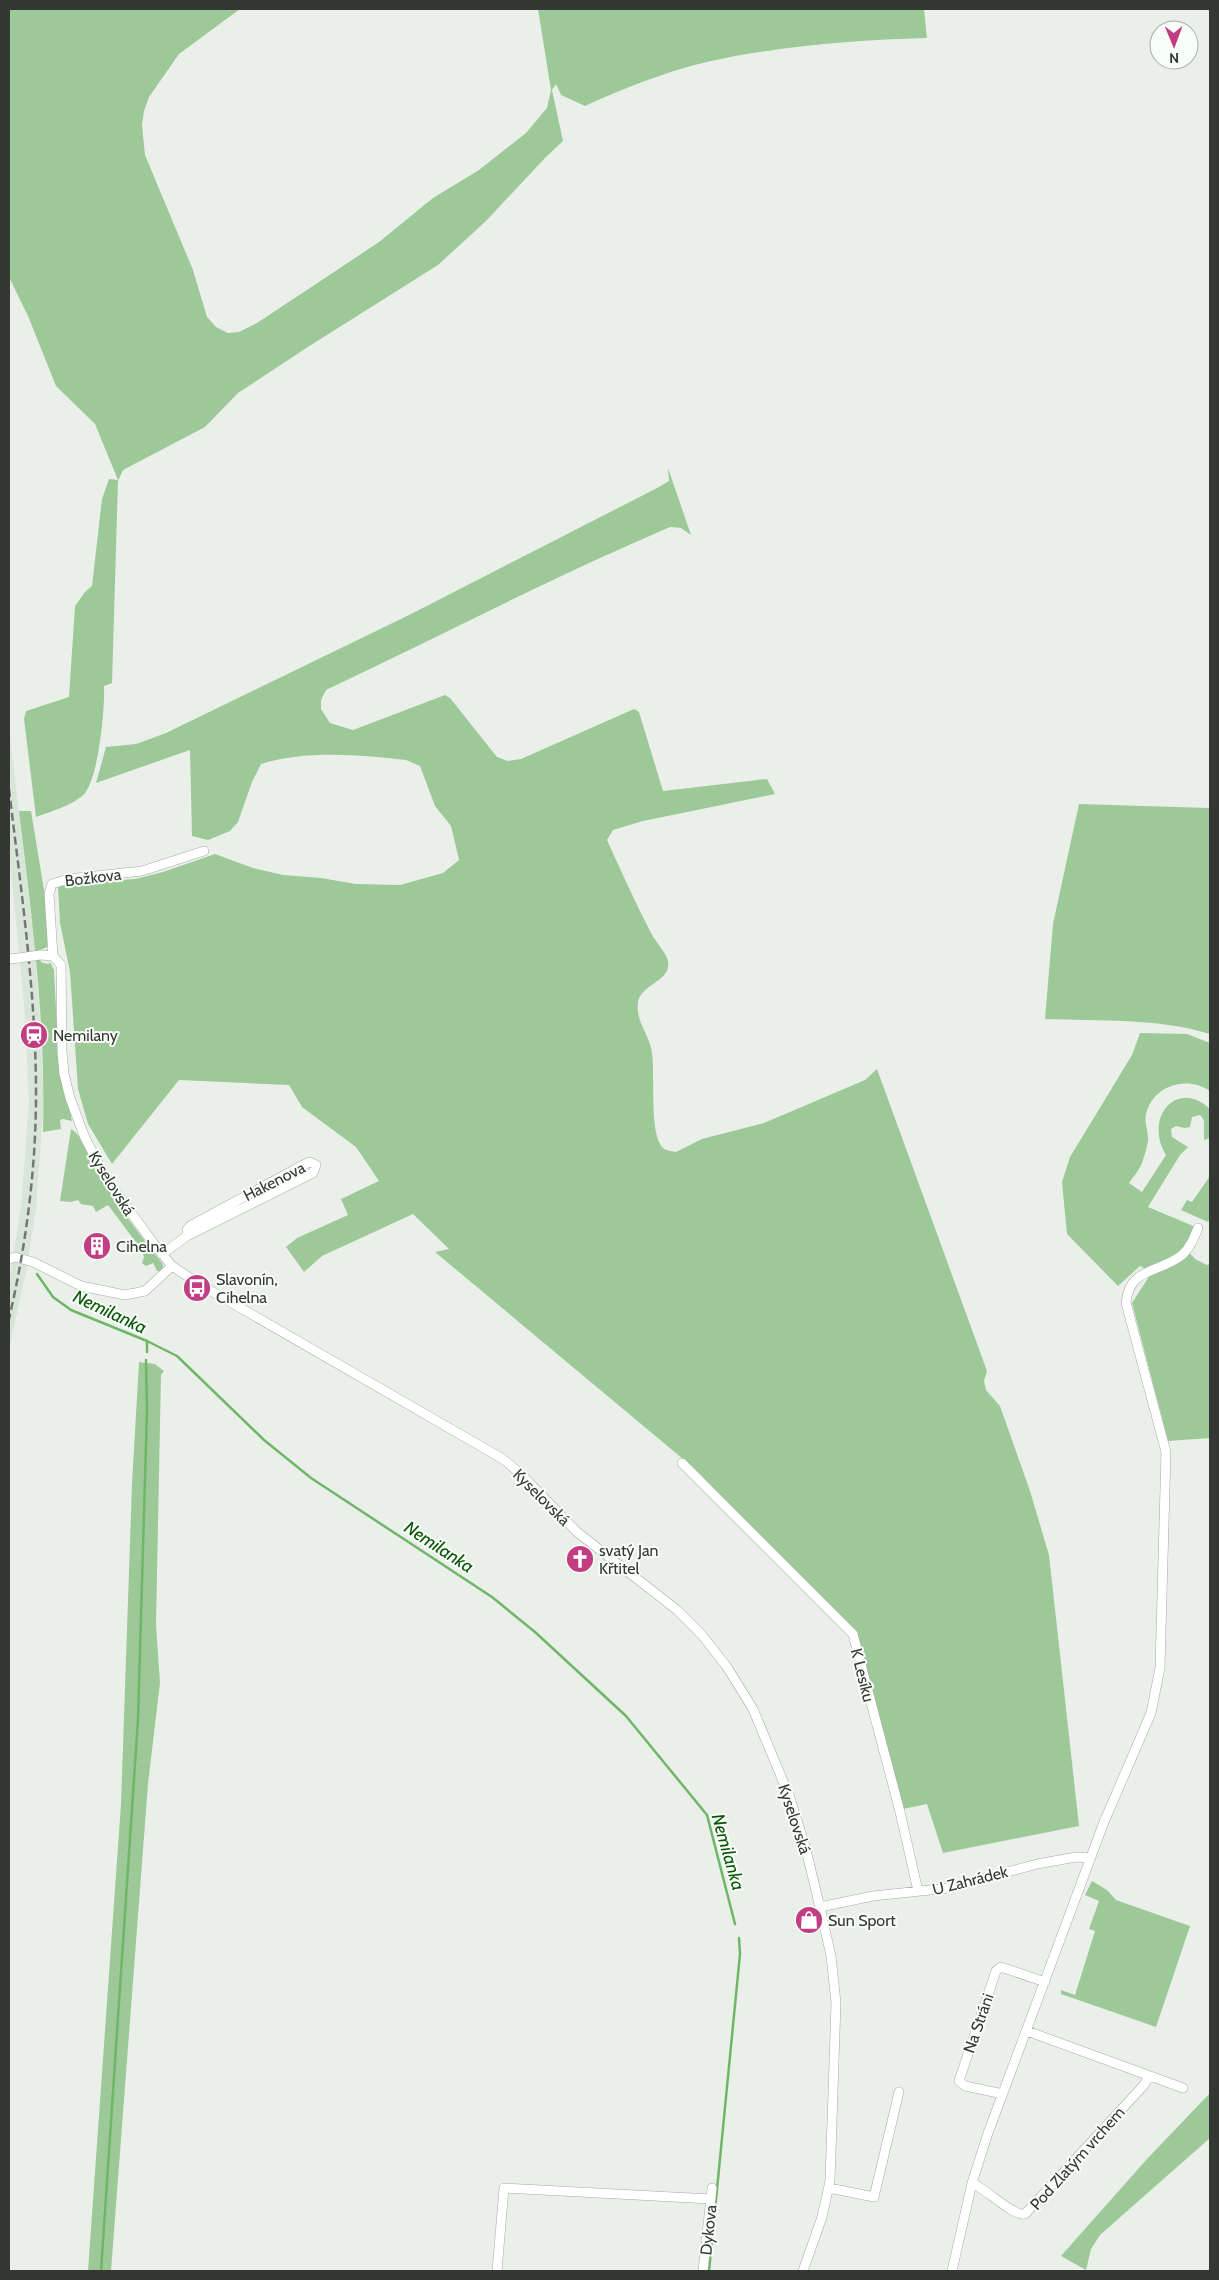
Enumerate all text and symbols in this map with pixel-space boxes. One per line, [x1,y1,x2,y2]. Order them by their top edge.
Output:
north arrow [1149,20,1199,70]
text: N [1169,49,1179,67]
street label: Božkova [64,865,123,890]
station icon: Nemilany [19,1020,49,1050]
place label: Nemilany [53,1026,118,1045]
street label: Kyselovská [84,1147,139,1219]
street label: Hakenova [240,1158,309,1205]
building icon: Cihelna [82,1231,112,1261]
place label: Cihelna [116,1237,167,1256]
place label: Slavonín, Cihelna [216,1270,278,1307]
bus stop icon: Slavonín, Cihelna [182,1273,212,1303]
water label: Nemilanka [70,1285,150,1339]
street label: Kyselovská [509,1465,574,1530]
water label: Nemilanka [400,1516,478,1578]
place label: svatý Jan Křtitel [599,1541,659,1578]
church icon: svatý Jan Křtitel [565,1544,595,1574]
street label: K Lesíku [847,1646,878,1704]
street label: Kyselovská [774,1782,815,1857]
water label: Nemilanka [707,1811,749,1893]
street label: U Zahrádek [930,1862,1011,1899]
shop icon: Sun Sport [794,1905,824,1935]
place label: Sun Sport [828,1911,896,1930]
street label: Na Stráni [959,1991,998,2055]
street label: Pod Zlatým vrchem [1026,2103,1129,2214]
street label: Dykova [696,2204,721,2256]

